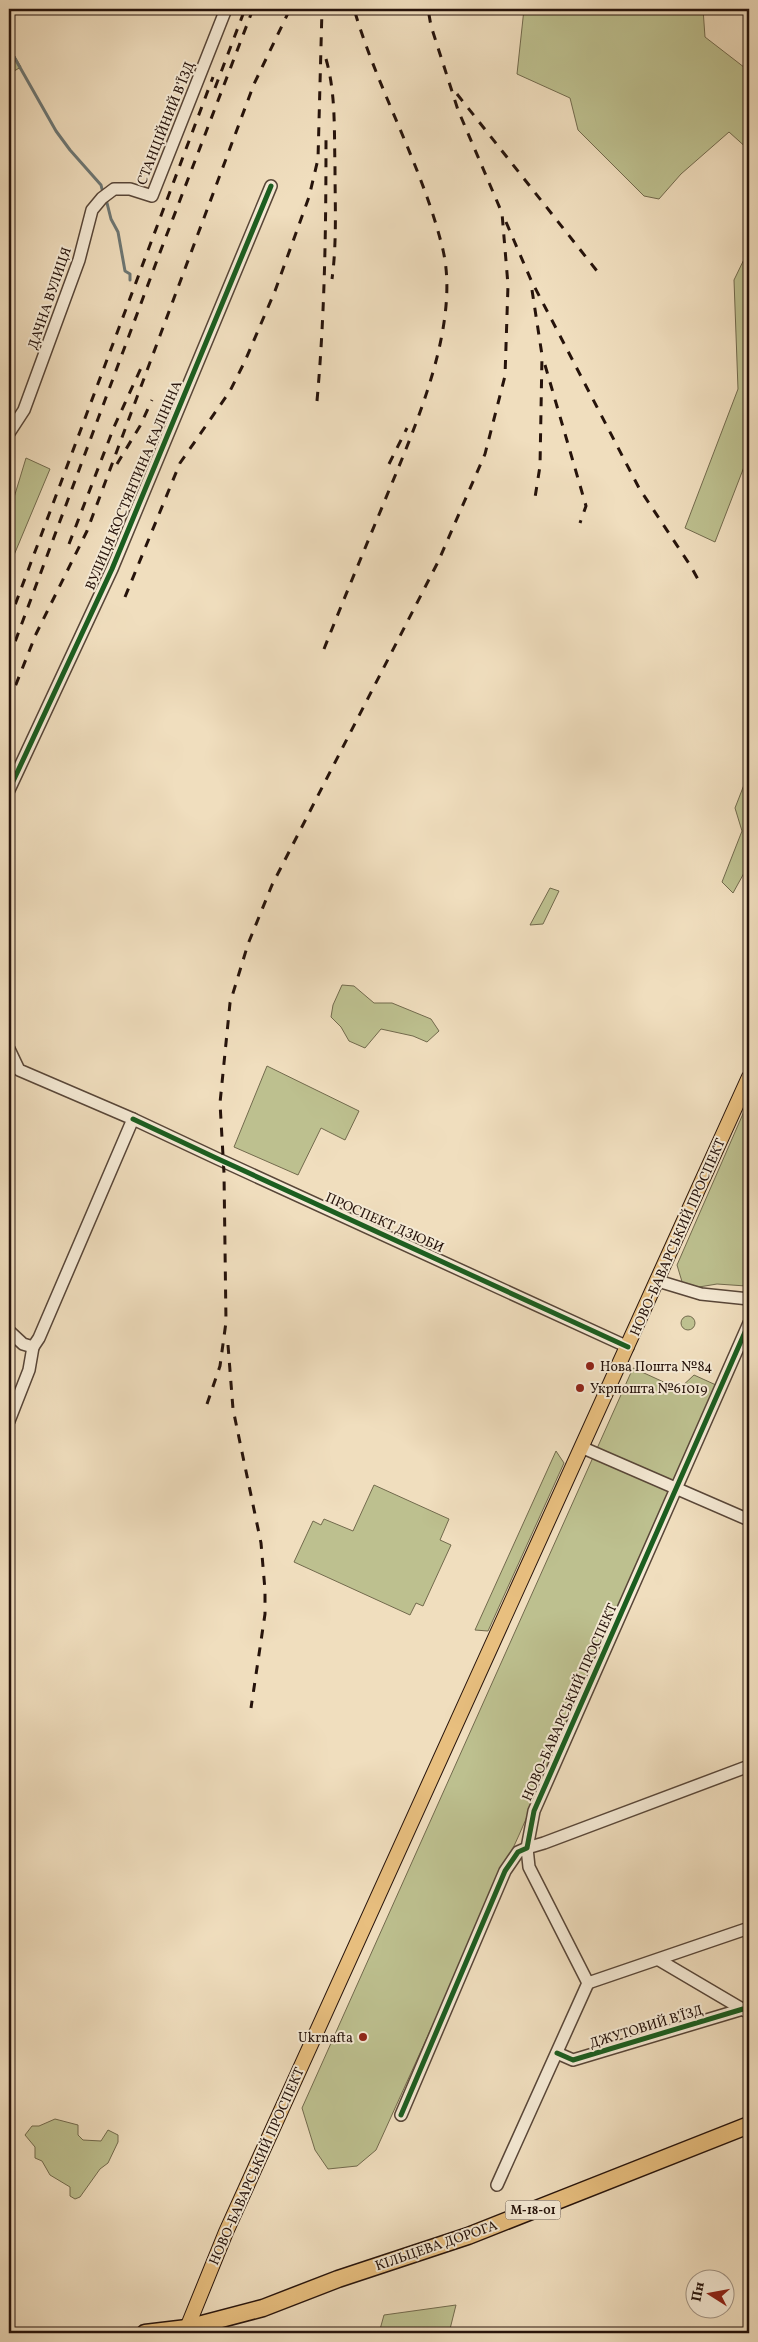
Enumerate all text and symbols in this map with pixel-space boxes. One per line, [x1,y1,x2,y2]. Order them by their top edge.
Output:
street label: СТАНЦІЙНИЙ В’ЇЗД [132,58,200,188]
street label: ДАЧНА ВУЛИЦЯ [24,245,77,352]
street label: ВУЛИЦЯ КОСТЯНТИНА КАЛІНІНА [81,378,187,593]
street label: НОВО-БАВАРСЬКИЙ ПРОСПЕКТ [625,1135,731,1339]
street label: ПРОСПЕКТ ДЗЮБИ [322,1189,447,1258]
place label: Нова Пошта №84 [600,1358,712,1377]
marker: Нова Пошта №84 [584,1360,596,1372]
place label: Укрпошта №61019 [590,1380,708,1399]
marker: Укрпошта №61019 [574,1382,586,1394]
street label: НОВО-БАВАРСЬКИЙ ПРОСПЕКТ [517,1600,623,1804]
street label: ДЖУТОВИЙ В’ЇЗД [587,2000,706,2054]
place label: Ukrnafta [298,2029,353,2048]
marker: Ukrnafta [357,2031,369,2043]
street label: НОВО-БАВАРСЬКИЙ ПРОСПЕКТ [204,2064,310,2268]
road number: М-18-01 [506,2200,560,2220]
street label: КІЛЬЦЕВА ДОРОГА [373,2217,500,2276]
north arrow [686,2270,736,2320]
text: Пн [687,2280,710,2303]

